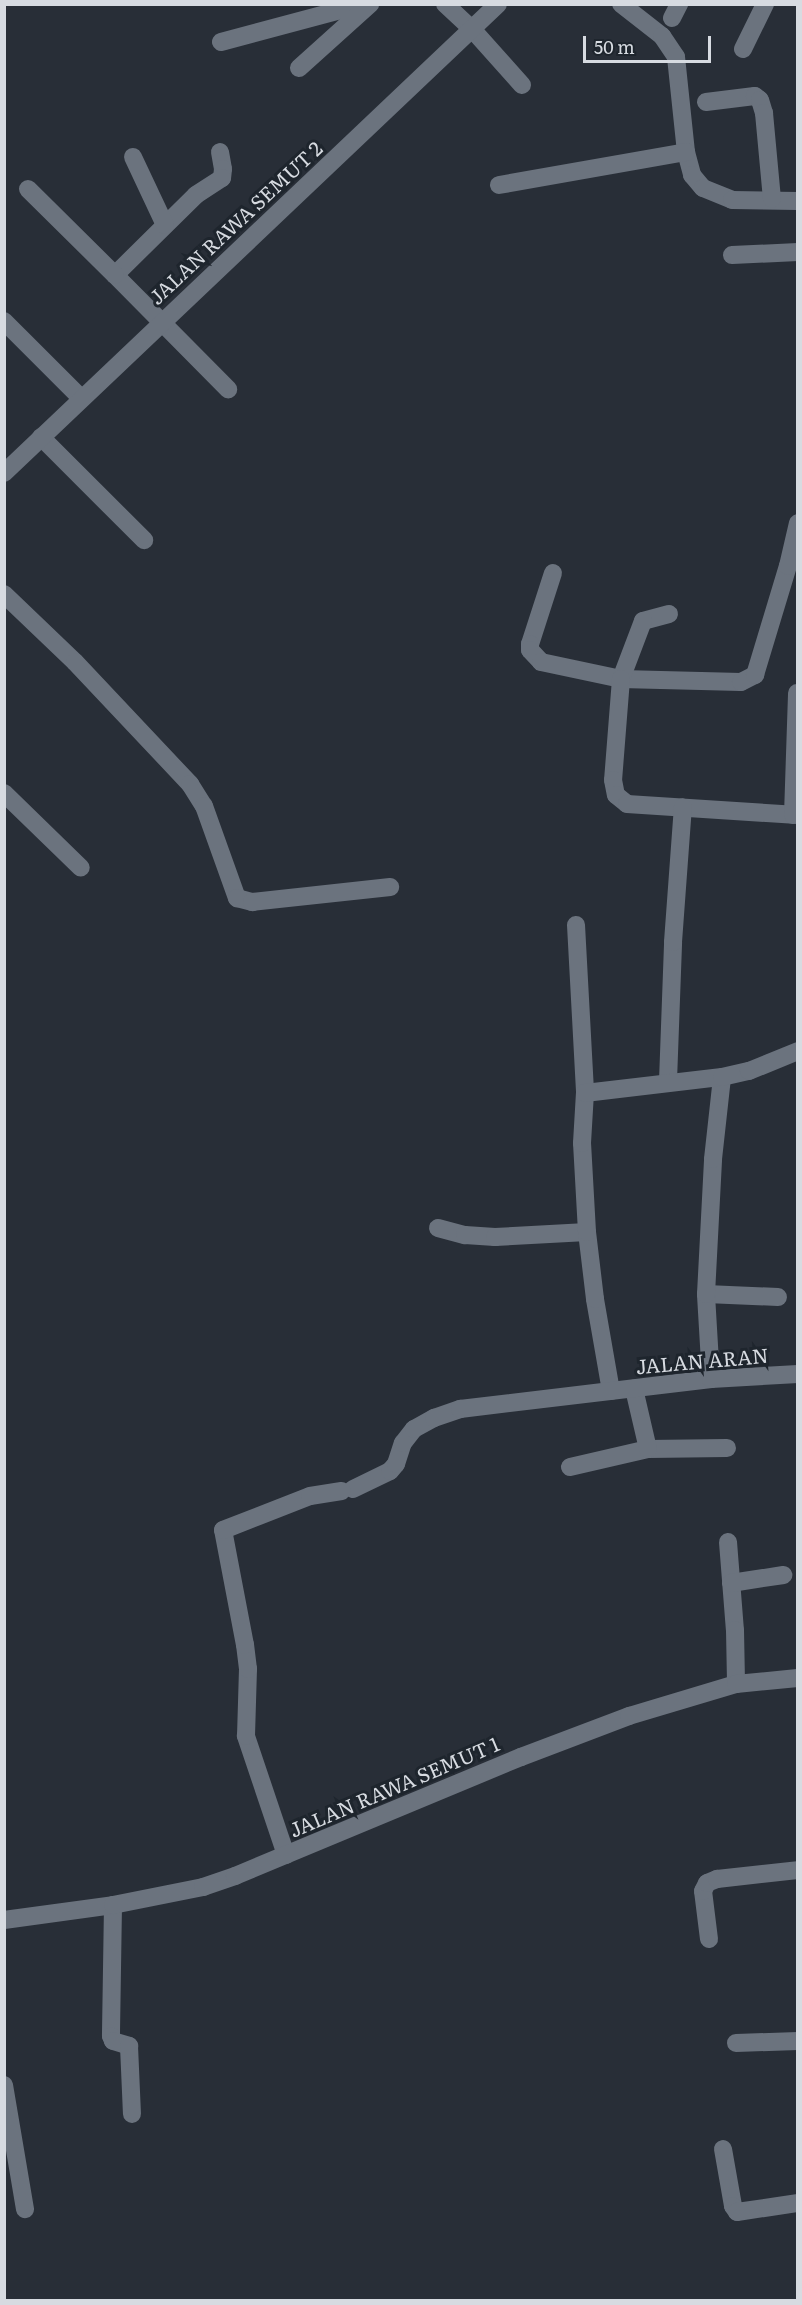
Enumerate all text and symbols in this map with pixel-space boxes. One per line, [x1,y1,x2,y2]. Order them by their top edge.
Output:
scale bar [586,24,714,62]
text: 50 m [594,33,635,60]
street label: JALAN RAWA SEMUT 2 [143,135,327,309]
street label: JALAN ARAN [635,1342,769,1378]
street label: JALAN RAWA SEMUT 1 [285,1731,503,1841]

